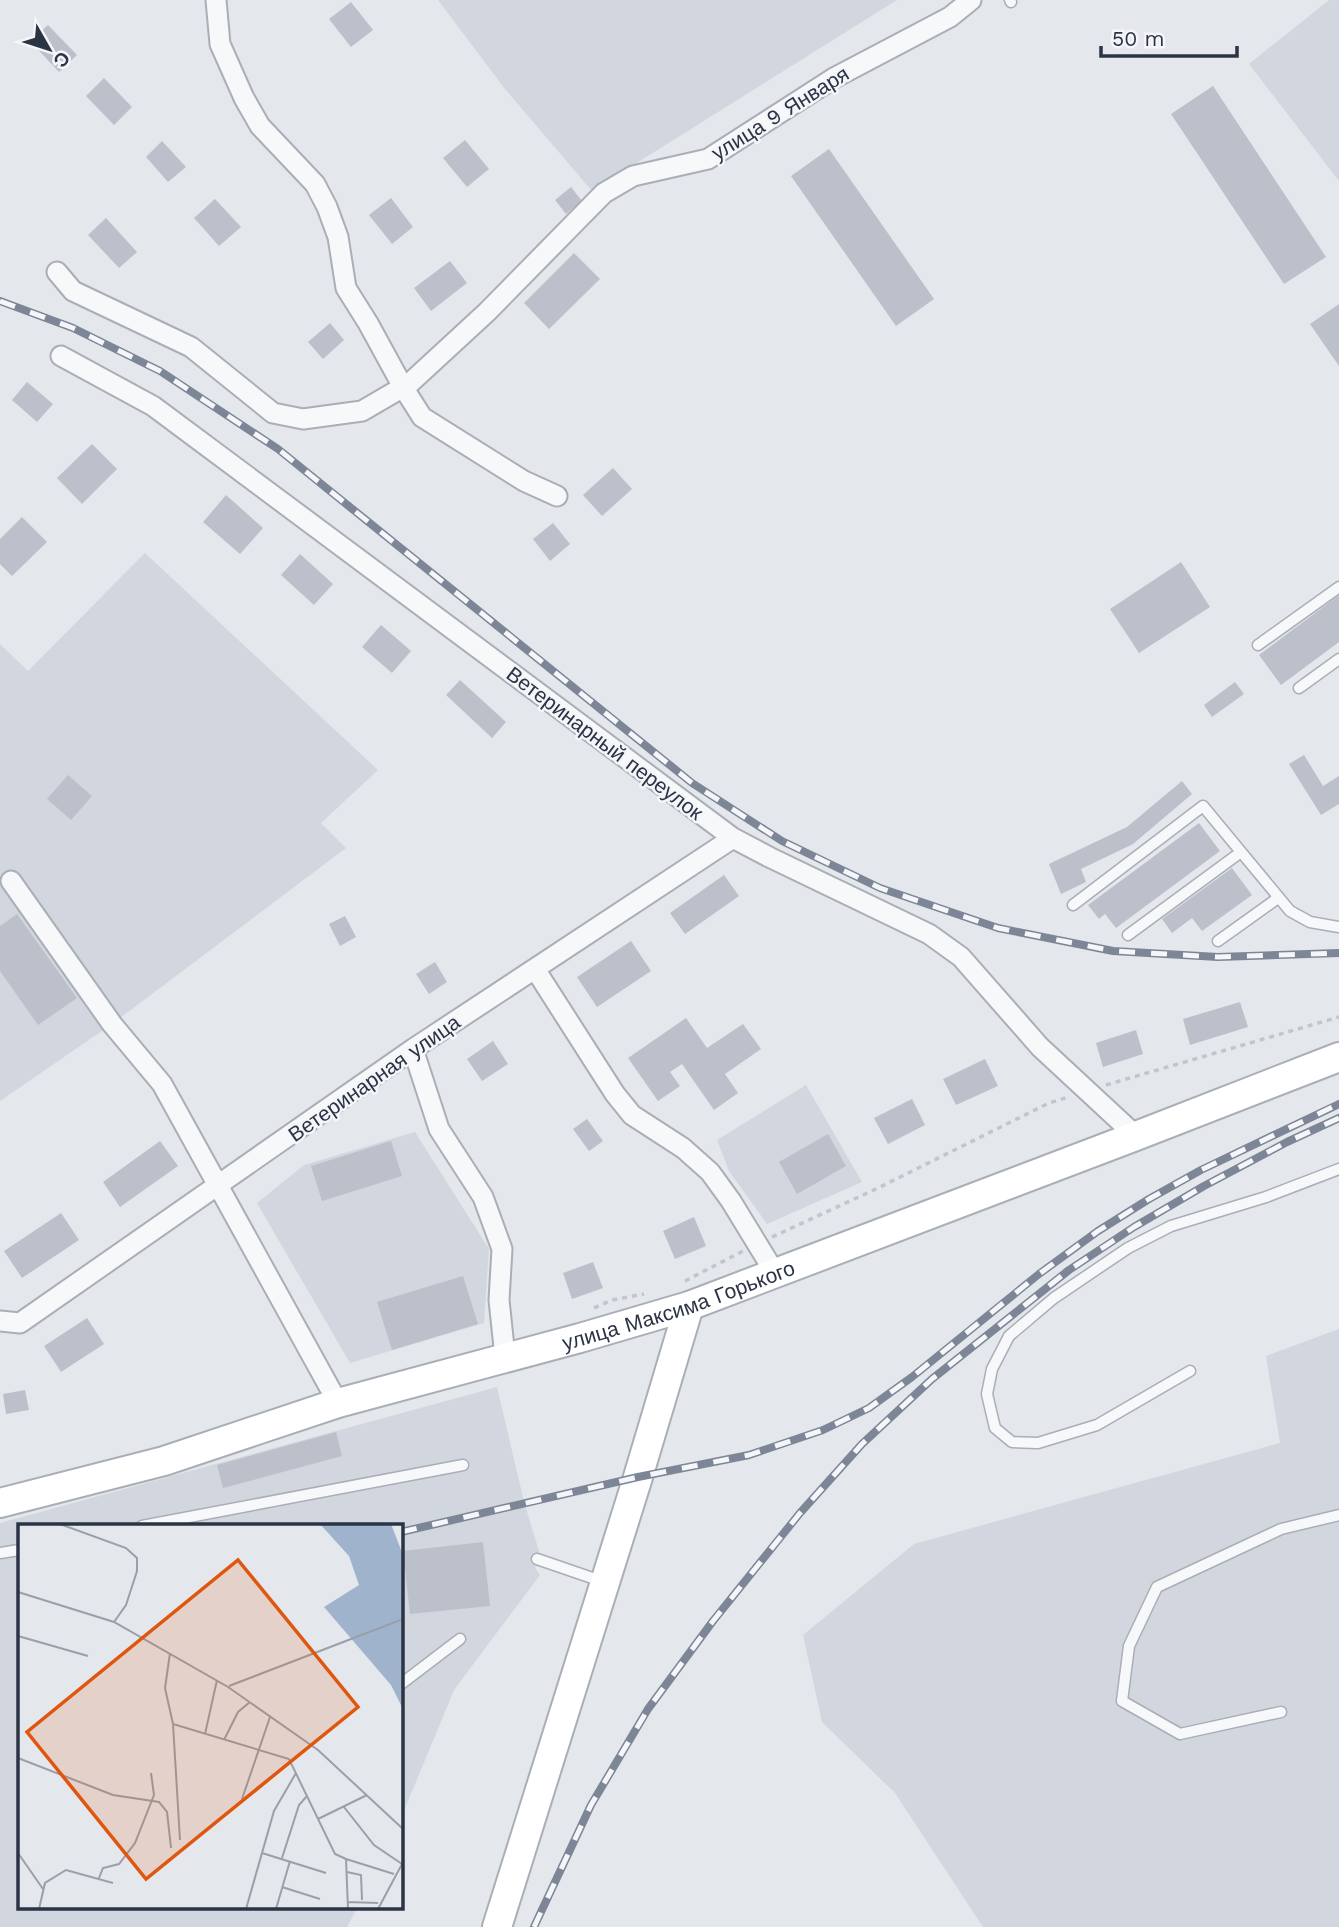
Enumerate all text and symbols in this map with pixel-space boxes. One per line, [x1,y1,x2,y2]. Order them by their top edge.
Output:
north arrow [14,14,84,84]
scale bar [1101,14,1238,58]
text: 50 m [1112,26,1164,51]
text: С [48,47,75,72]
street label: улица 9 Января [707,61,853,165]
street label: Ветеринарный переулок [502,661,709,826]
street label: Ветеринарная улица [283,1009,465,1147]
street label: улица Максима Горького [559,1255,798,1355]
inset map [18,1524,402,1910]

